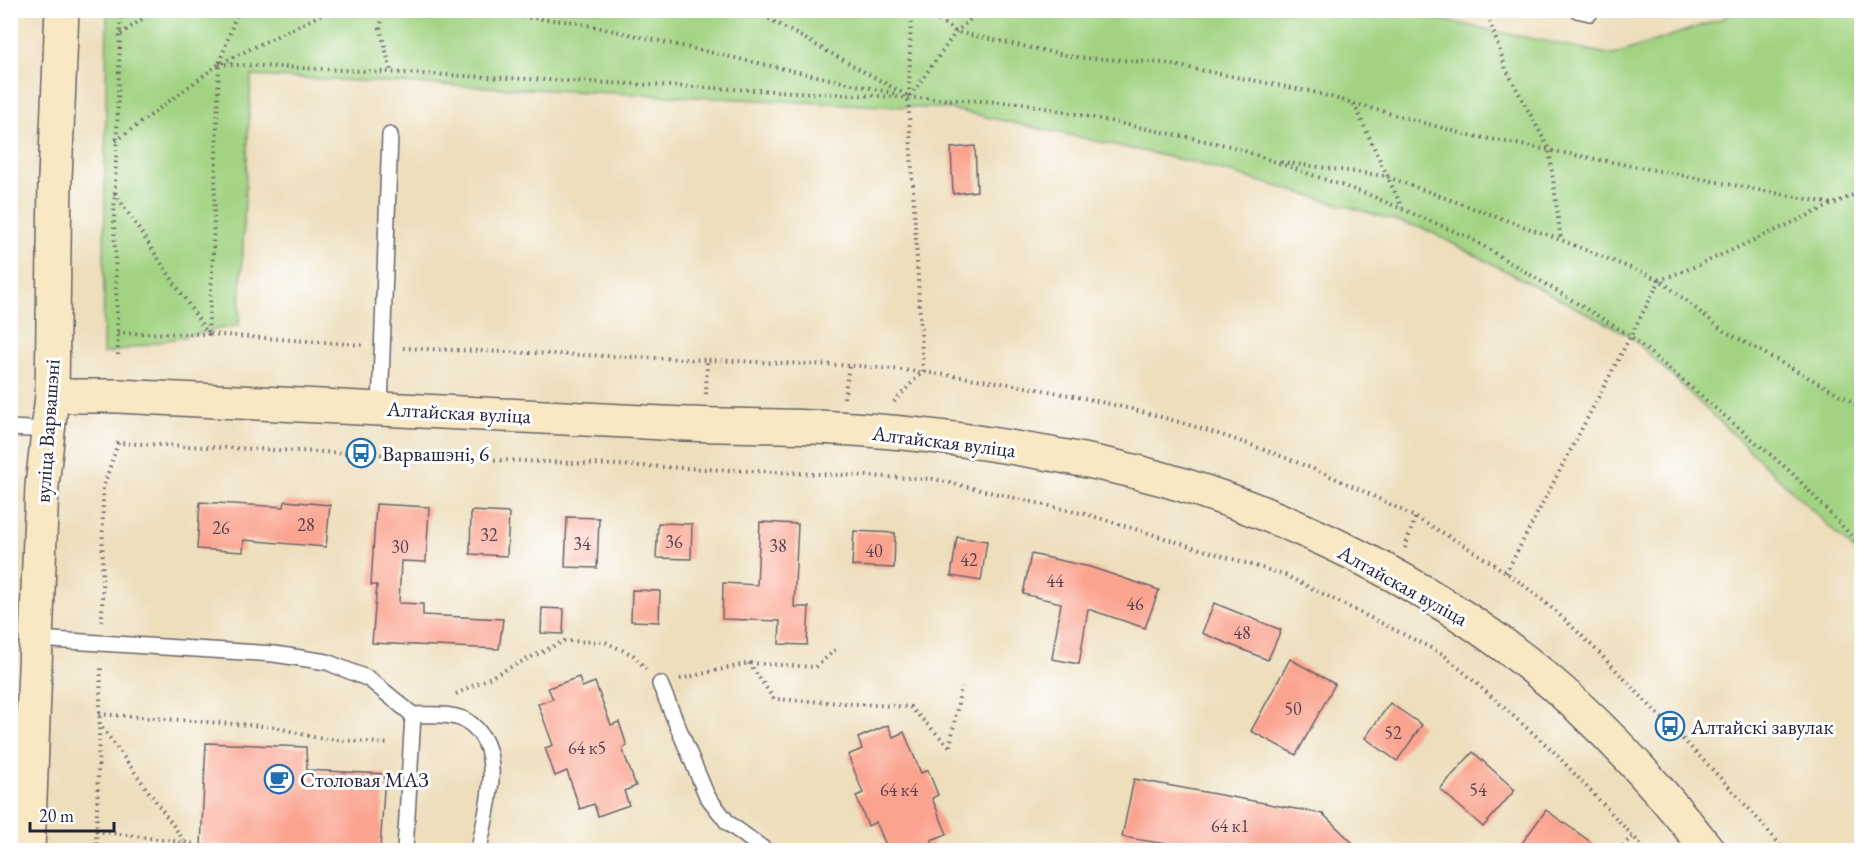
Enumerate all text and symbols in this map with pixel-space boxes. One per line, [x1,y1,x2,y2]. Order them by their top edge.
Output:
street label: вуліца Варвашэні [29,358,65,504]
street label: Алтайская вуліца [385,395,532,429]
street label: Алтайская вуліца [870,419,1018,463]
bus stop icon: Варвашэні, 6 [345,437,377,469]
place label: Варвашэні, 6 [382,440,489,467]
house number: 28 [297,513,315,536]
house number: 26 [212,516,230,539]
house number: 32 [480,523,498,546]
house number: 36 [665,530,683,553]
house number: 34 [573,532,591,555]
house number: 38 [769,534,787,557]
house number: 30 [391,535,409,558]
street label: Алтайская вуліца [1332,538,1473,632]
house number: 40 [865,539,883,562]
house number: 42 [960,548,978,571]
house number: 44 [1046,569,1064,592]
house number: 46 [1126,592,1144,615]
house number: 48 [1233,621,1251,644]
house number: 50 [1284,697,1302,720]
bus stop icon: Алтайскі завулак [1654,710,1686,742]
place label: Алтайскі завулак [1690,713,1834,740]
house number: 52 [1384,721,1402,744]
house number: 64 к5 [568,736,606,759]
cafe icon: Столовая МАЗ [263,763,295,795]
place label: Столовая МАЗ [300,766,429,793]
house number: 64 к4 [880,778,918,801]
house number: 54 [1469,778,1487,801]
scale bar [30,795,114,833]
text: 20 m [39,804,74,827]
house number: 64 к1 [1211,814,1249,837]

